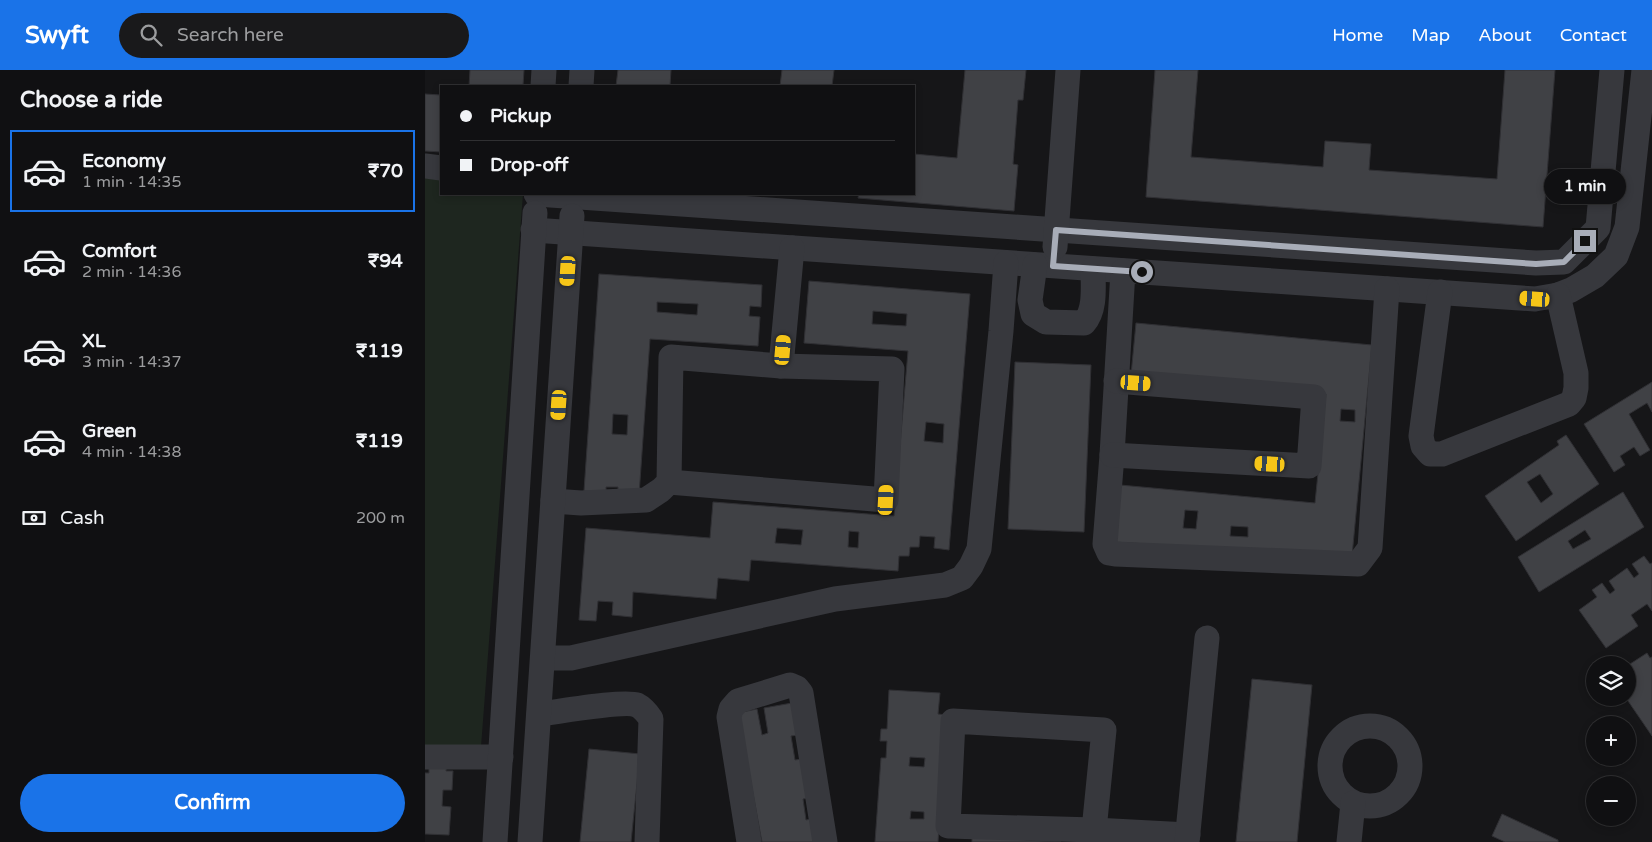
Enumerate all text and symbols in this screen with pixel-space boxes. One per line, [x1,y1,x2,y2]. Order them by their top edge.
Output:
search box [119,13,469,58]
text: Swyft [25,21,89,50]
icon: search [137,21,165,49]
text: Search here [177,24,284,46]
text: Home [1332,24,1383,46]
text: Map [1411,24,1450,46]
text: About [1478,24,1532,46]
text: Contact [1560,24,1627,46]
text: Choose a ride [20,87,163,113]
text: Pickup [490,105,551,127]
icon: car [22,149,67,194]
text: Economy [82,150,166,172]
text: Drop-off [490,154,569,176]
text: ₹70 [368,160,403,182]
callout: 1 min [1544,169,1626,204]
text: 1 min · 14:35 [82,172,181,192]
text: 1 min [1564,176,1606,196]
route end [1574,230,1596,252]
icon: car [22,239,67,284]
text: Comfort [82,240,156,262]
text: ₹94 [368,250,403,272]
car [559,256,576,286]
route start [1131,261,1153,283]
text: 2 min · 14:36 [82,262,181,282]
car [1519,290,1550,308]
icon: car [22,329,67,374]
text: XL [82,330,106,352]
car [774,334,791,366]
text: ₹119 [356,340,403,362]
text: 3 min · 14:37 [82,352,181,372]
car [1120,374,1151,392]
car [550,390,567,420]
icon: car [22,419,67,464]
text: Green [82,420,136,442]
text: ₹119 [356,430,403,452]
text: 4 min · 14:38 [82,442,181,462]
car [1254,456,1285,472]
car [877,485,894,515]
icon: cash [20,504,48,532]
text: Cash [60,507,105,529]
text: 200 m [356,508,405,528]
map controls [1586,656,1636,826]
button: layers [1586,656,1636,706]
button: + [1586,716,1636,766]
button: Confirm [20,774,405,832]
button: − [1586,776,1636,826]

